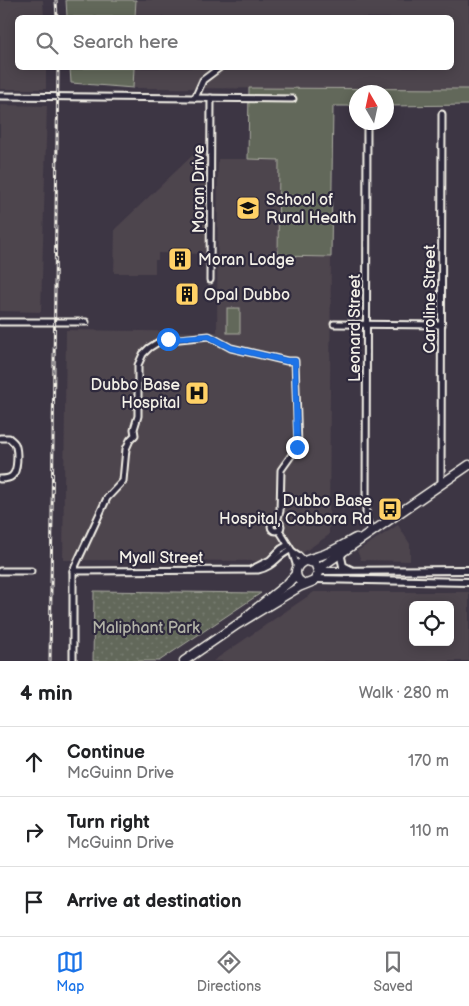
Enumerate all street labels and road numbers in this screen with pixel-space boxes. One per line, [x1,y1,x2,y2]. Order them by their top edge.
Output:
street label: Moran Drive [190,144,209,233]
street label: Caroline Street [421,245,440,353]
street label: Leonard Street [346,274,365,382]
street label: Myall Street [119,549,203,568]

